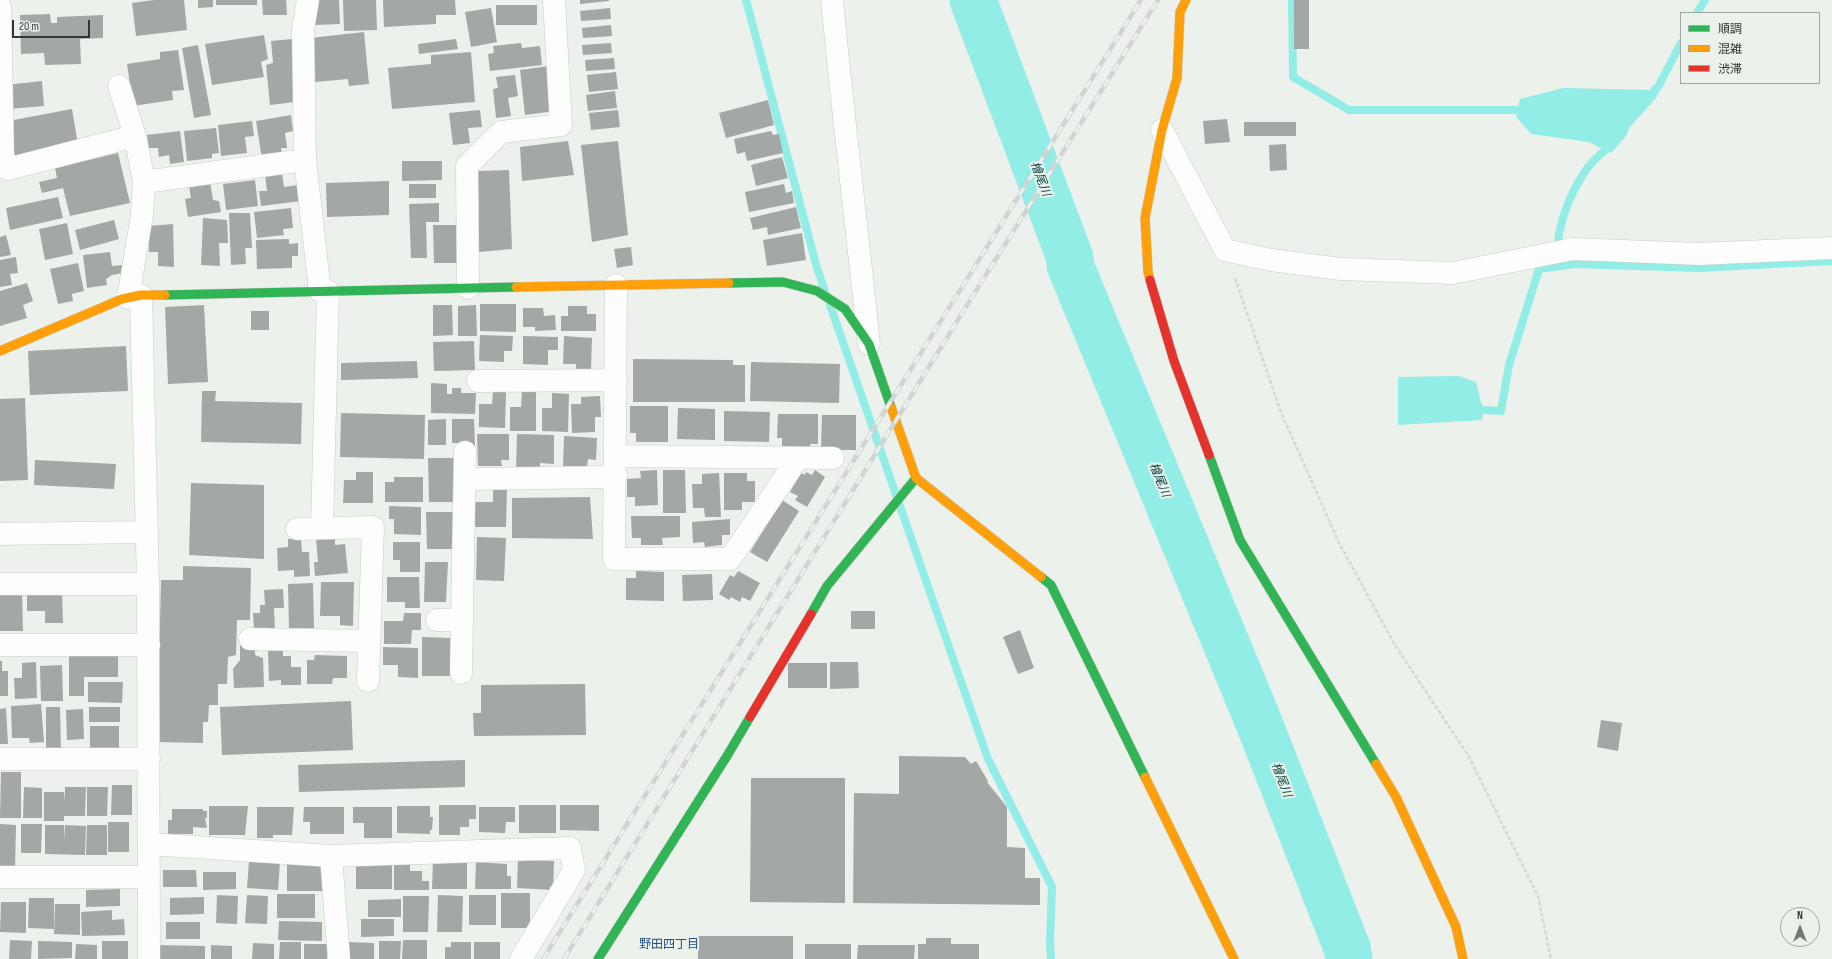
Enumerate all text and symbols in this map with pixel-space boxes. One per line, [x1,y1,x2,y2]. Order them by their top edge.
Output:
scale bar [14,12,92,38]
legend [1680,12,1820,84]
text: 20 m [19,19,39,34]
text: 順調 [1718,22,1742,37]
text: 混雑 [1718,42,1742,57]
text: 渋滞 [1718,62,1742,77]
water label: 檜尾川 [1027,160,1053,198]
water label: 檜尾川 [1146,461,1172,499]
water label: 檜尾川 [1268,761,1294,799]
north arrow [1780,907,1820,947]
text: N [1797,909,1803,922]
district label: 野田四丁目 [639,938,699,952]

